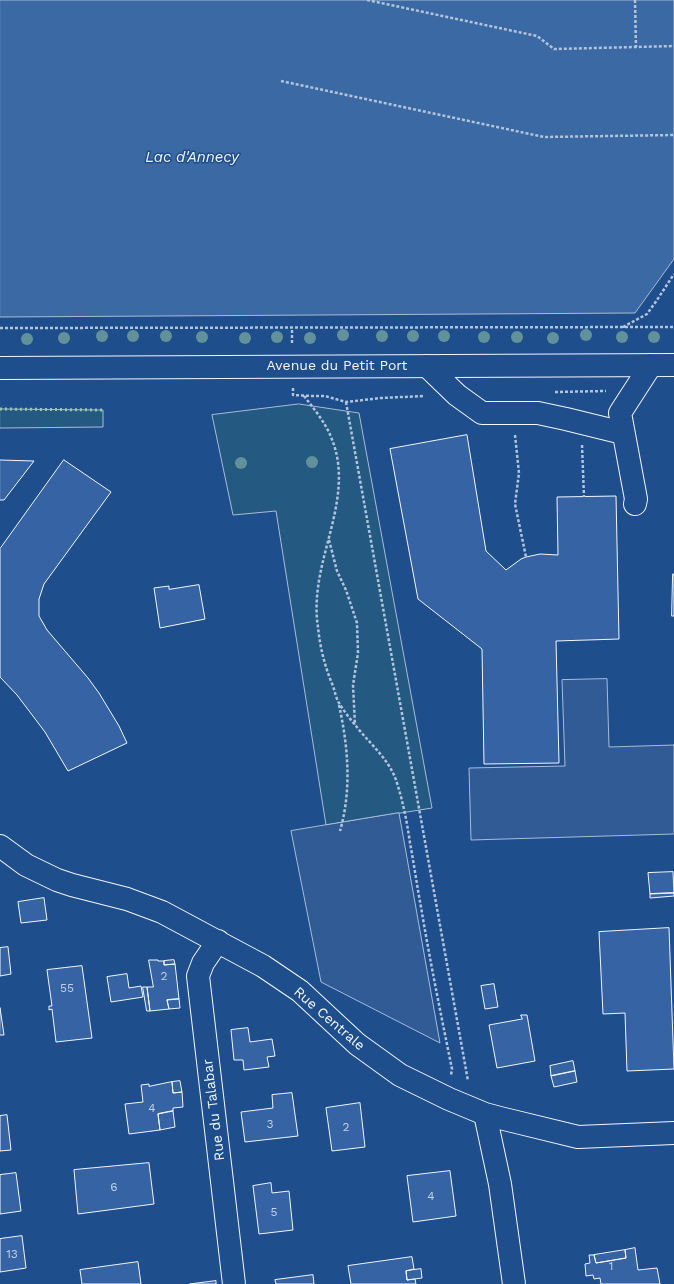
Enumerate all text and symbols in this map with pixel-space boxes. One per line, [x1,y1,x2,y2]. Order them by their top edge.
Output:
water label: Lac d'Annecy [145,149,239,167]
street label: Avenue du Petit Port [267,358,407,374]
house number: 2 [161,969,167,983]
house number: 55 [60,981,74,995]
street label: Rue Centrale [290,984,368,1054]
street label: Rue du Talabar [199,1058,229,1162]
house number: 4 [148,1101,156,1115]
house number: 3 [267,1117,273,1131]
house number: 2 [343,1120,349,1134]
house number: 6 [110,1180,118,1194]
house number: 4 [427,1189,435,1203]
house number: 5 [271,1205,277,1219]
house number: 13 [6,1247,18,1261]
house number: 1 [609,1259,613,1273]

